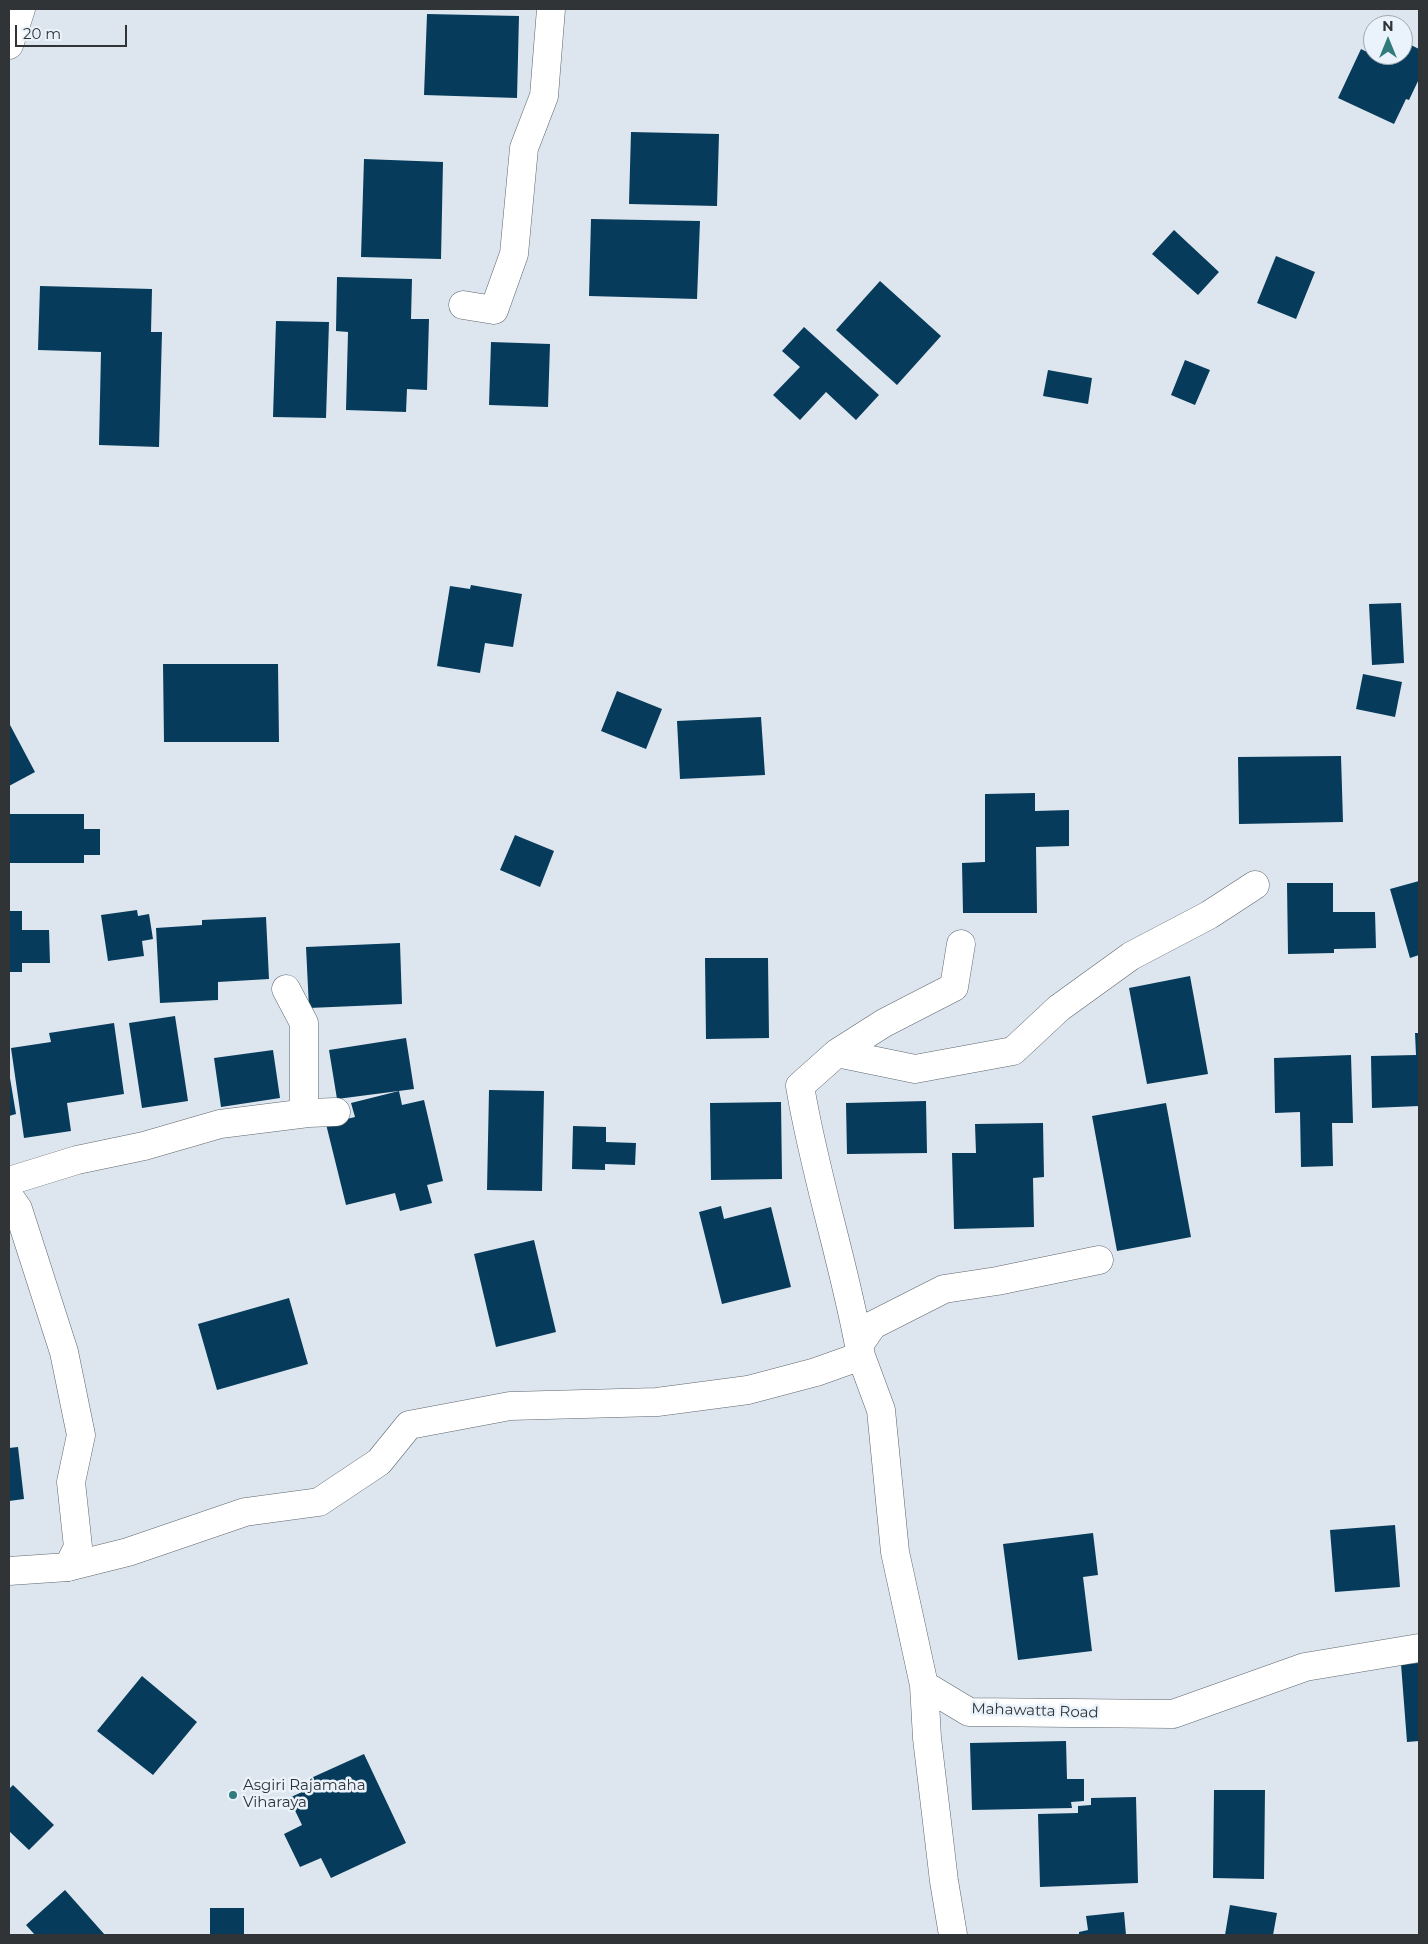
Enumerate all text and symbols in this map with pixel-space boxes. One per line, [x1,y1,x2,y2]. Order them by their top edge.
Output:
scale bar [18,15,130,47]
north arrow [1363,15,1413,65]
text: N [1382,17,1394,35]
text: 20 m [23,24,61,43]
street label: Mahawatta Road [971,1700,1099,1722]
place label: Asgiri Rajamaha Viharaya [243,1777,366,1812]
marker: Asgiri Rajamaha Viharaya [227,1789,239,1801]

